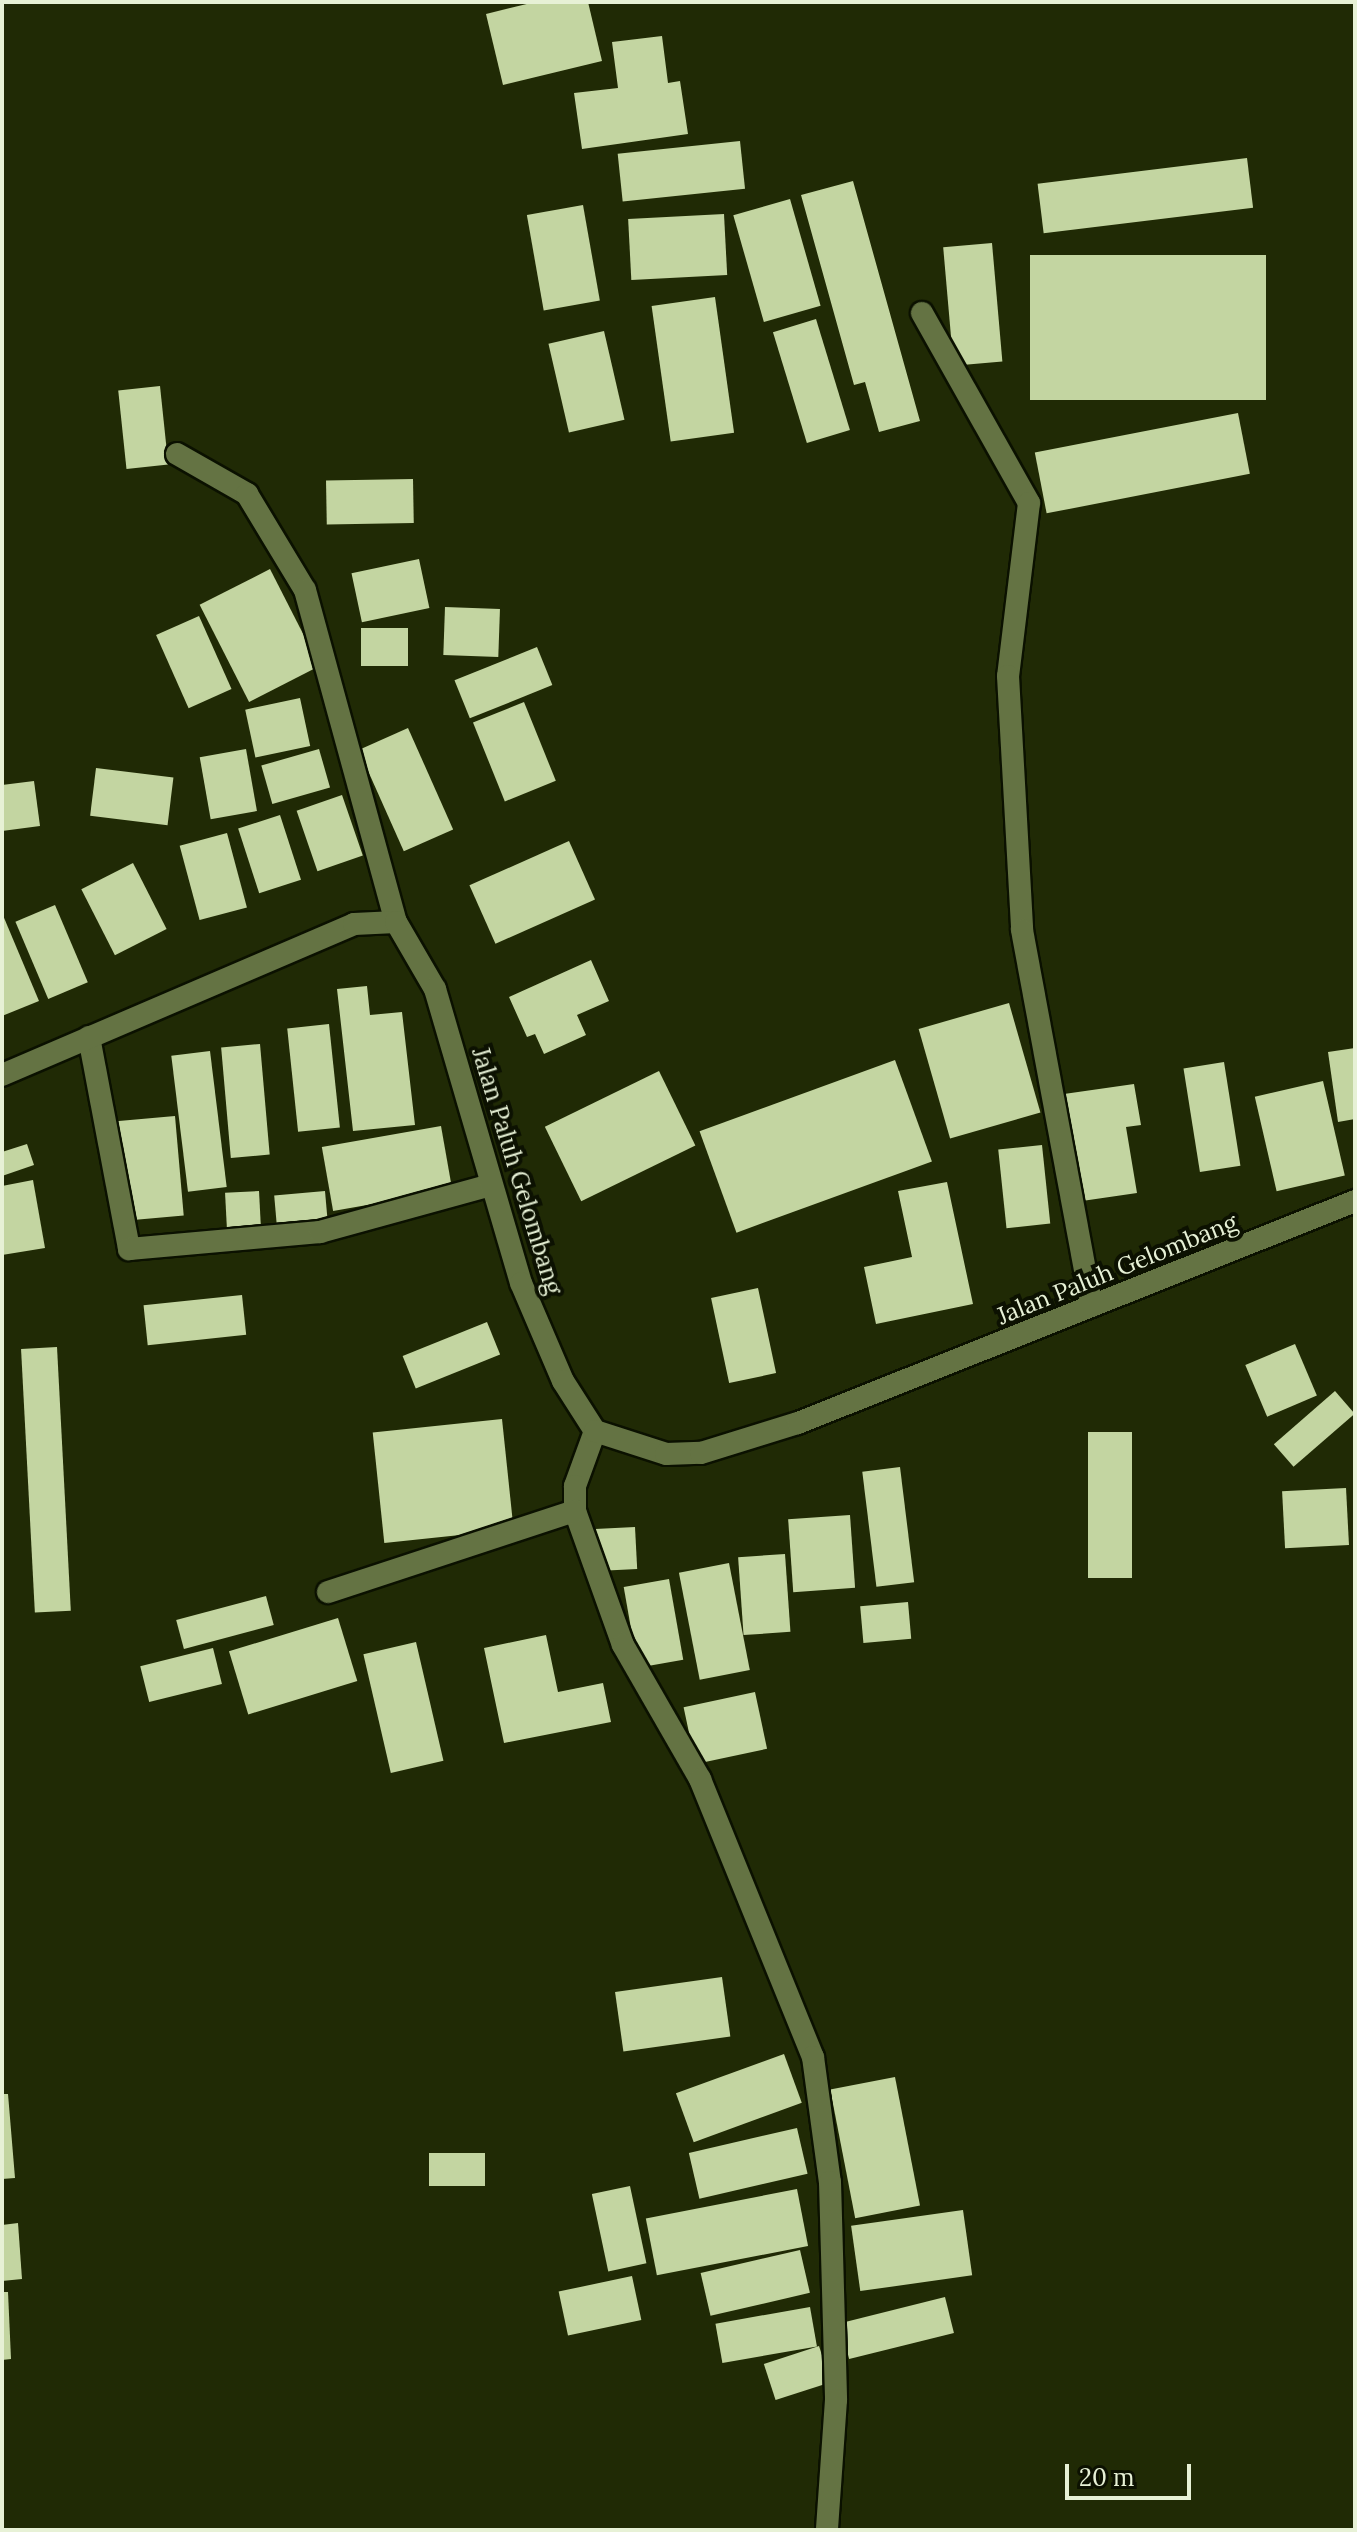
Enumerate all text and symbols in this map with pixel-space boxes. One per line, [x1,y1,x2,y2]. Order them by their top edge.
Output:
street label: Jalan Paluh Gelombang [466,1044,568,1298]
street label: Jalan Paluh Gelombang [993,1208,1241,1330]
scale bar [1069,2448,1195,2498]
text: 20 m [1079,2462,1135,2493]

